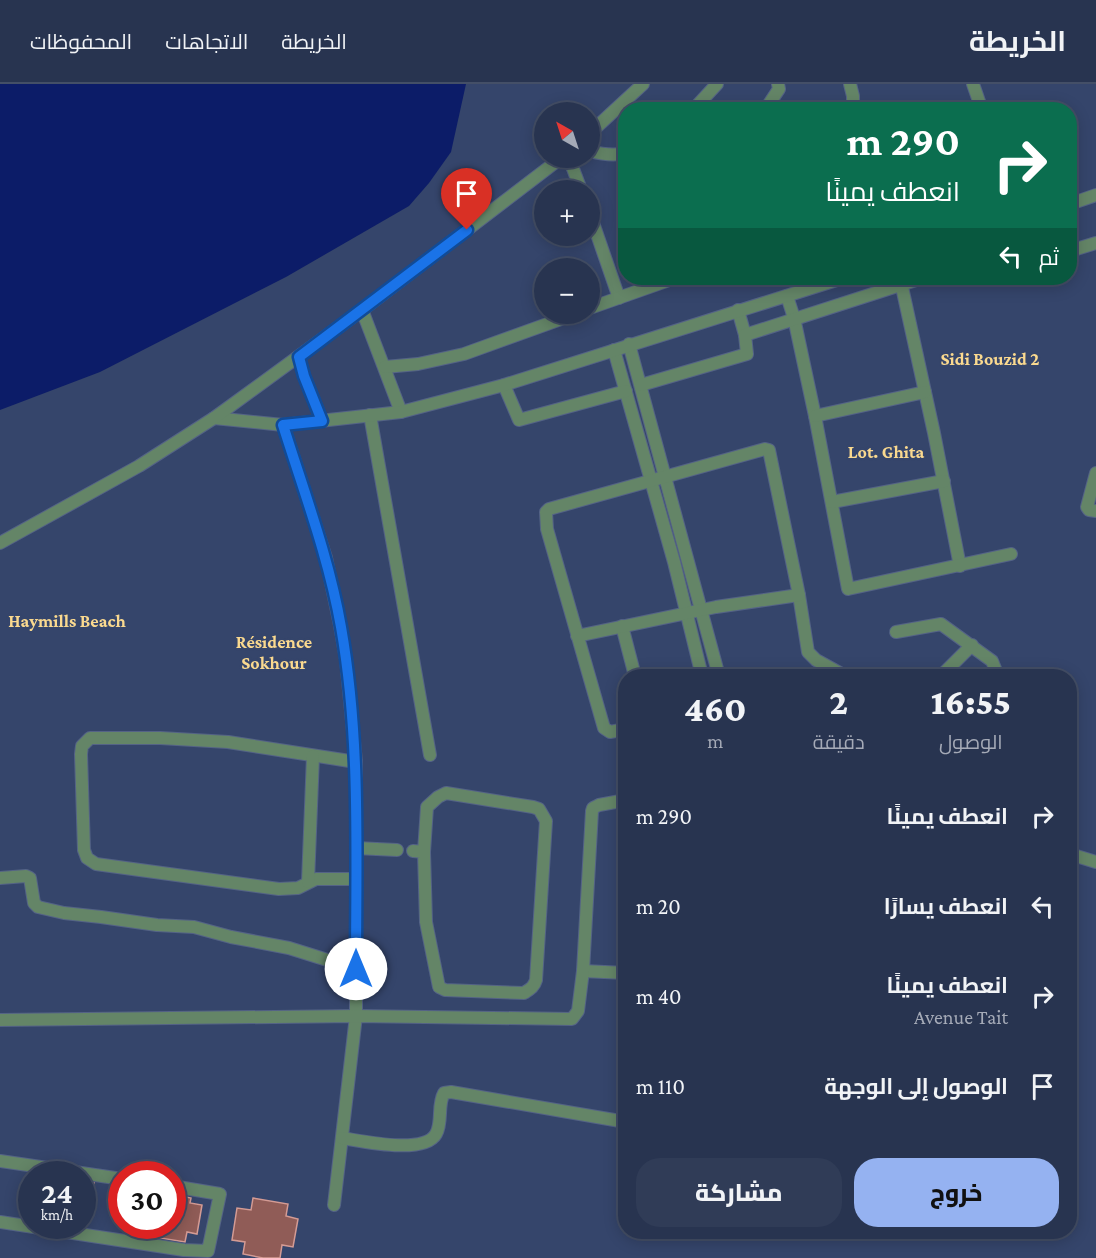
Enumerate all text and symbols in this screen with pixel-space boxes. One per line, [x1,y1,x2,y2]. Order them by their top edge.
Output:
text: الخريطة [969,26,1066,57]
text: المحفوظات [30,30,132,54]
text: الاتجاهات [165,30,248,54]
text: الخريطة [281,30,347,54]
north arrow [534,102,600,168]
map controls [534,102,600,324]
text: 290 m [847,117,960,164]
icon: right [981,126,1059,204]
pin [441,168,492,230]
icon: arrive [450,177,483,210]
text: انعطف يمينًا [825,177,960,207]
button: + [534,180,600,246]
icon: left [994,240,1027,273]
text: ثم [1039,245,1059,270]
button: − [534,258,600,324]
district label: Sidi Bouzid 2 [941,349,1039,369]
district label: Lot. Ghita [848,442,924,462]
district label: Haymills Beach [8,611,126,631]
district label: Résidence Sokhour [236,632,312,673]
text: 2 [829,682,848,722]
text: 16:55 [931,682,1011,722]
text: 460 [684,689,747,729]
text: m [707,730,723,752]
text: دقيقة [813,731,865,753]
text: الوصول [939,731,1003,753]
icon: right [1026,800,1059,833]
text: 290 m [636,804,692,829]
text: انعطف يمينًا [886,804,1008,829]
icon: left [1026,890,1059,923]
text: 20 m [636,894,681,919]
text: انعطف يسارًا [884,894,1008,919]
position arrow [324,937,388,1001]
text: انعطف يمينًا [886,973,1008,998]
icon: right [1026,980,1059,1013]
text: 40 m [636,984,682,1009]
text: Avenue Tait [914,1006,1008,1028]
icon: arrive [1026,1070,1059,1103]
text: 110 m [636,1074,685,1099]
text: الوصول إلى الوجهة [824,1074,1008,1099]
button: مشاركة [636,1158,842,1227]
button: خروج [854,1158,1059,1227]
speed limit sign: 30 [108,1161,186,1239]
text: 24 [41,1176,73,1209]
text: km/h [41,1207,73,1223]

